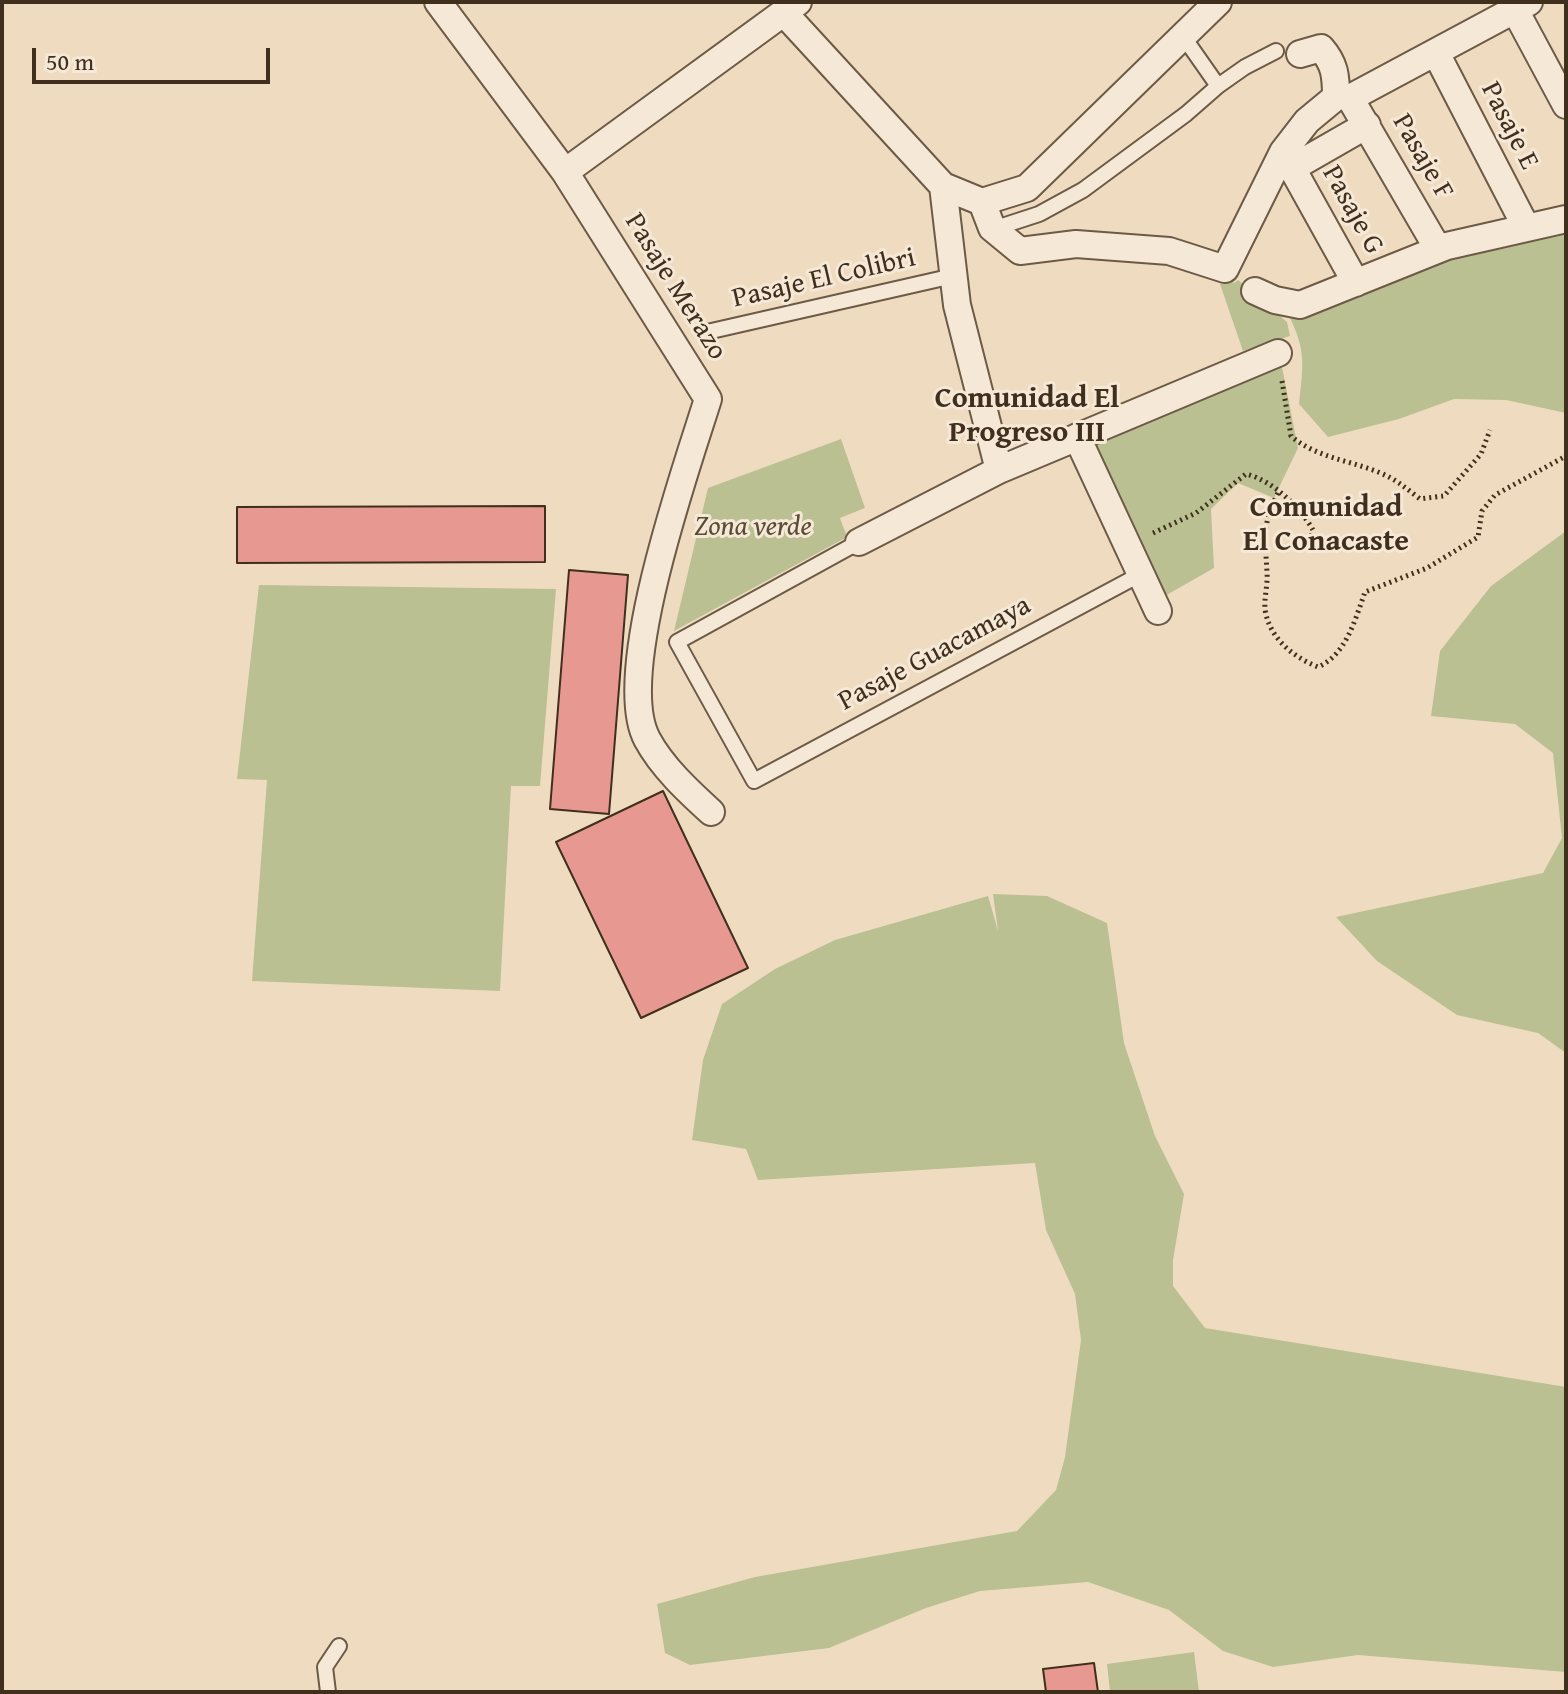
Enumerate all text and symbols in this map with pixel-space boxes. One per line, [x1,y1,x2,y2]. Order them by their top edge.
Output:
scale bar [36,32,274,82]
text: 50 m [46,44,94,79]
street label: Pasaje E [1473,77,1545,175]
street label: Pasaje F [1384,108,1460,206]
street label: Pasaje G [1314,160,1390,260]
street label: Pasaje Merazo [617,207,733,367]
street label: Pasaje El Colibri [729,242,919,316]
district label: Comunidad El Progreso III [935,381,1119,452]
district label: Comunidad El Conacaste [1243,490,1409,560]
park label: Zona verde [694,511,812,545]
street label: Pasaje Guacamaya [833,589,1037,719]

